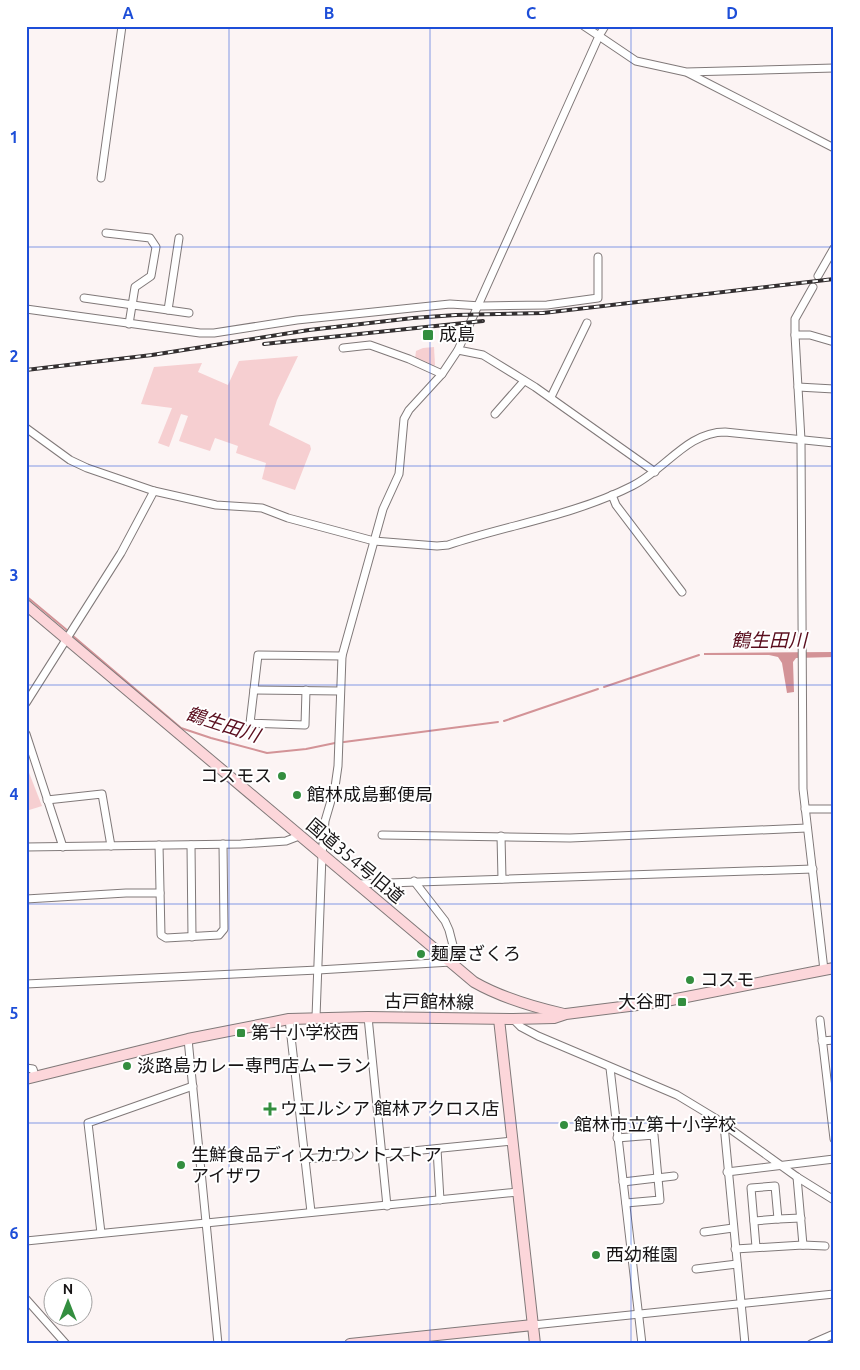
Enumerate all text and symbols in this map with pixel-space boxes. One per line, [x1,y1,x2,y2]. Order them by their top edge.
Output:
text: A [122,4,134,22]
text: B [324,4,334,22]
text: C [526,4,536,22]
text: D [726,4,738,22]
text: 1 [9,128,19,146]
place label: 成島 [439,324,475,344]
marker: 成島 [421,328,435,342]
text: 2 [9,347,19,365]
text: 3 [9,566,19,584]
water label: 鶴生田川 [731,629,809,651]
water label: 鶴生田川 [183,702,264,747]
place label: コスモス [200,765,272,785]
marker: コスモス [276,770,288,782]
place label: 館林成島郵便局 [307,784,433,804]
text: 4 [9,785,19,803]
marker: 館林成島郵便局 [291,789,303,801]
street label: 国道354号旧道 [303,814,408,907]
place label: 麺屋ざくろ [431,943,521,963]
marker: 麺屋ざくろ [415,948,427,960]
place label: コスモ [700,969,754,989]
marker: コスモ [684,974,696,986]
street label: 古戸館林線 [384,990,474,1012]
place label: 大谷町 [618,991,672,1011]
marker: 大谷町 [676,996,688,1008]
text: 5 [9,1004,19,1022]
place label: 第十小学校西 [251,1022,359,1042]
marker: 第十小学校西 [235,1027,247,1039]
place label: 淡路島カレー専門店ムーラン [137,1055,371,1075]
marker: 淡路島カレー専門店ムーラン [121,1060,133,1072]
place label: ウエルシア 館林アクロス店 [280,1098,499,1118]
marker: ウエルシア 館林アクロス店 [264,1103,276,1115]
place label: 館林市立第十小学校 [574,1114,736,1134]
marker: 館林市立第十小学校 [558,1119,570,1131]
place label: 生鮮食品ディスカウントストア アイザワ [191,1144,442,1185]
marker: 生鮮食品ディスカウントストア アイザワ [175,1159,187,1171]
text: 6 [9,1224,19,1242]
place label: 西幼稚園 [606,1244,678,1264]
marker: 西幼稚園 [590,1249,602,1261]
north arrow [42,1278,92,1328]
text: N [63,1281,73,1297]

